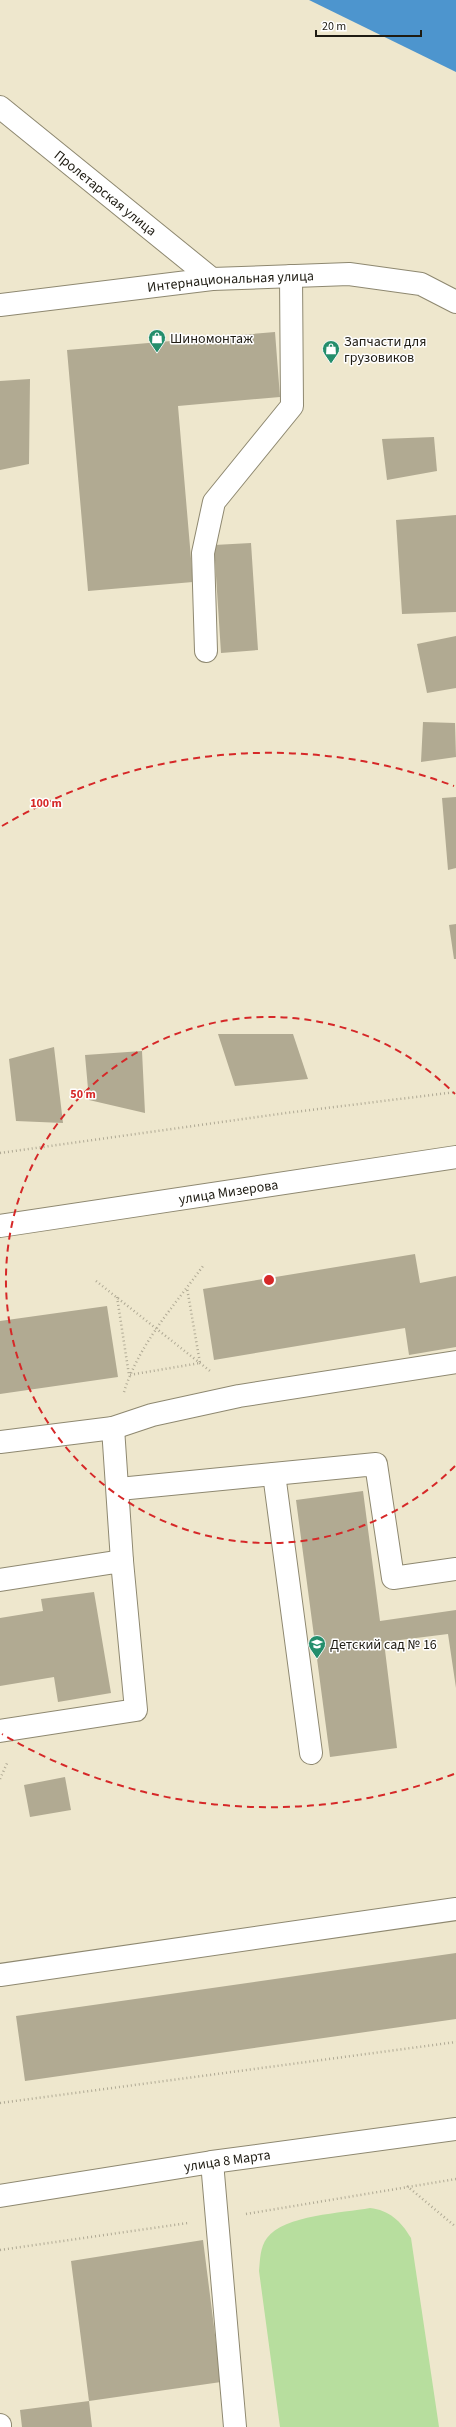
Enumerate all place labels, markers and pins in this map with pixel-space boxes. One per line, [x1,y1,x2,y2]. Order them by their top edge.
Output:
shop icon: Шиномонтаж [147,328,167,353]
place label: Шиномонтаж [170,329,253,349]
place label: Запчасти для грузовиков [344,332,426,368]
shop icon: Запчасти для грузовиков [321,339,341,364]
centre of rings [262,1273,276,1287]
school or university icon: Детский сад № 16 [307,1634,327,1659]
place label: Детский сад № 16 [330,1635,437,1655]

